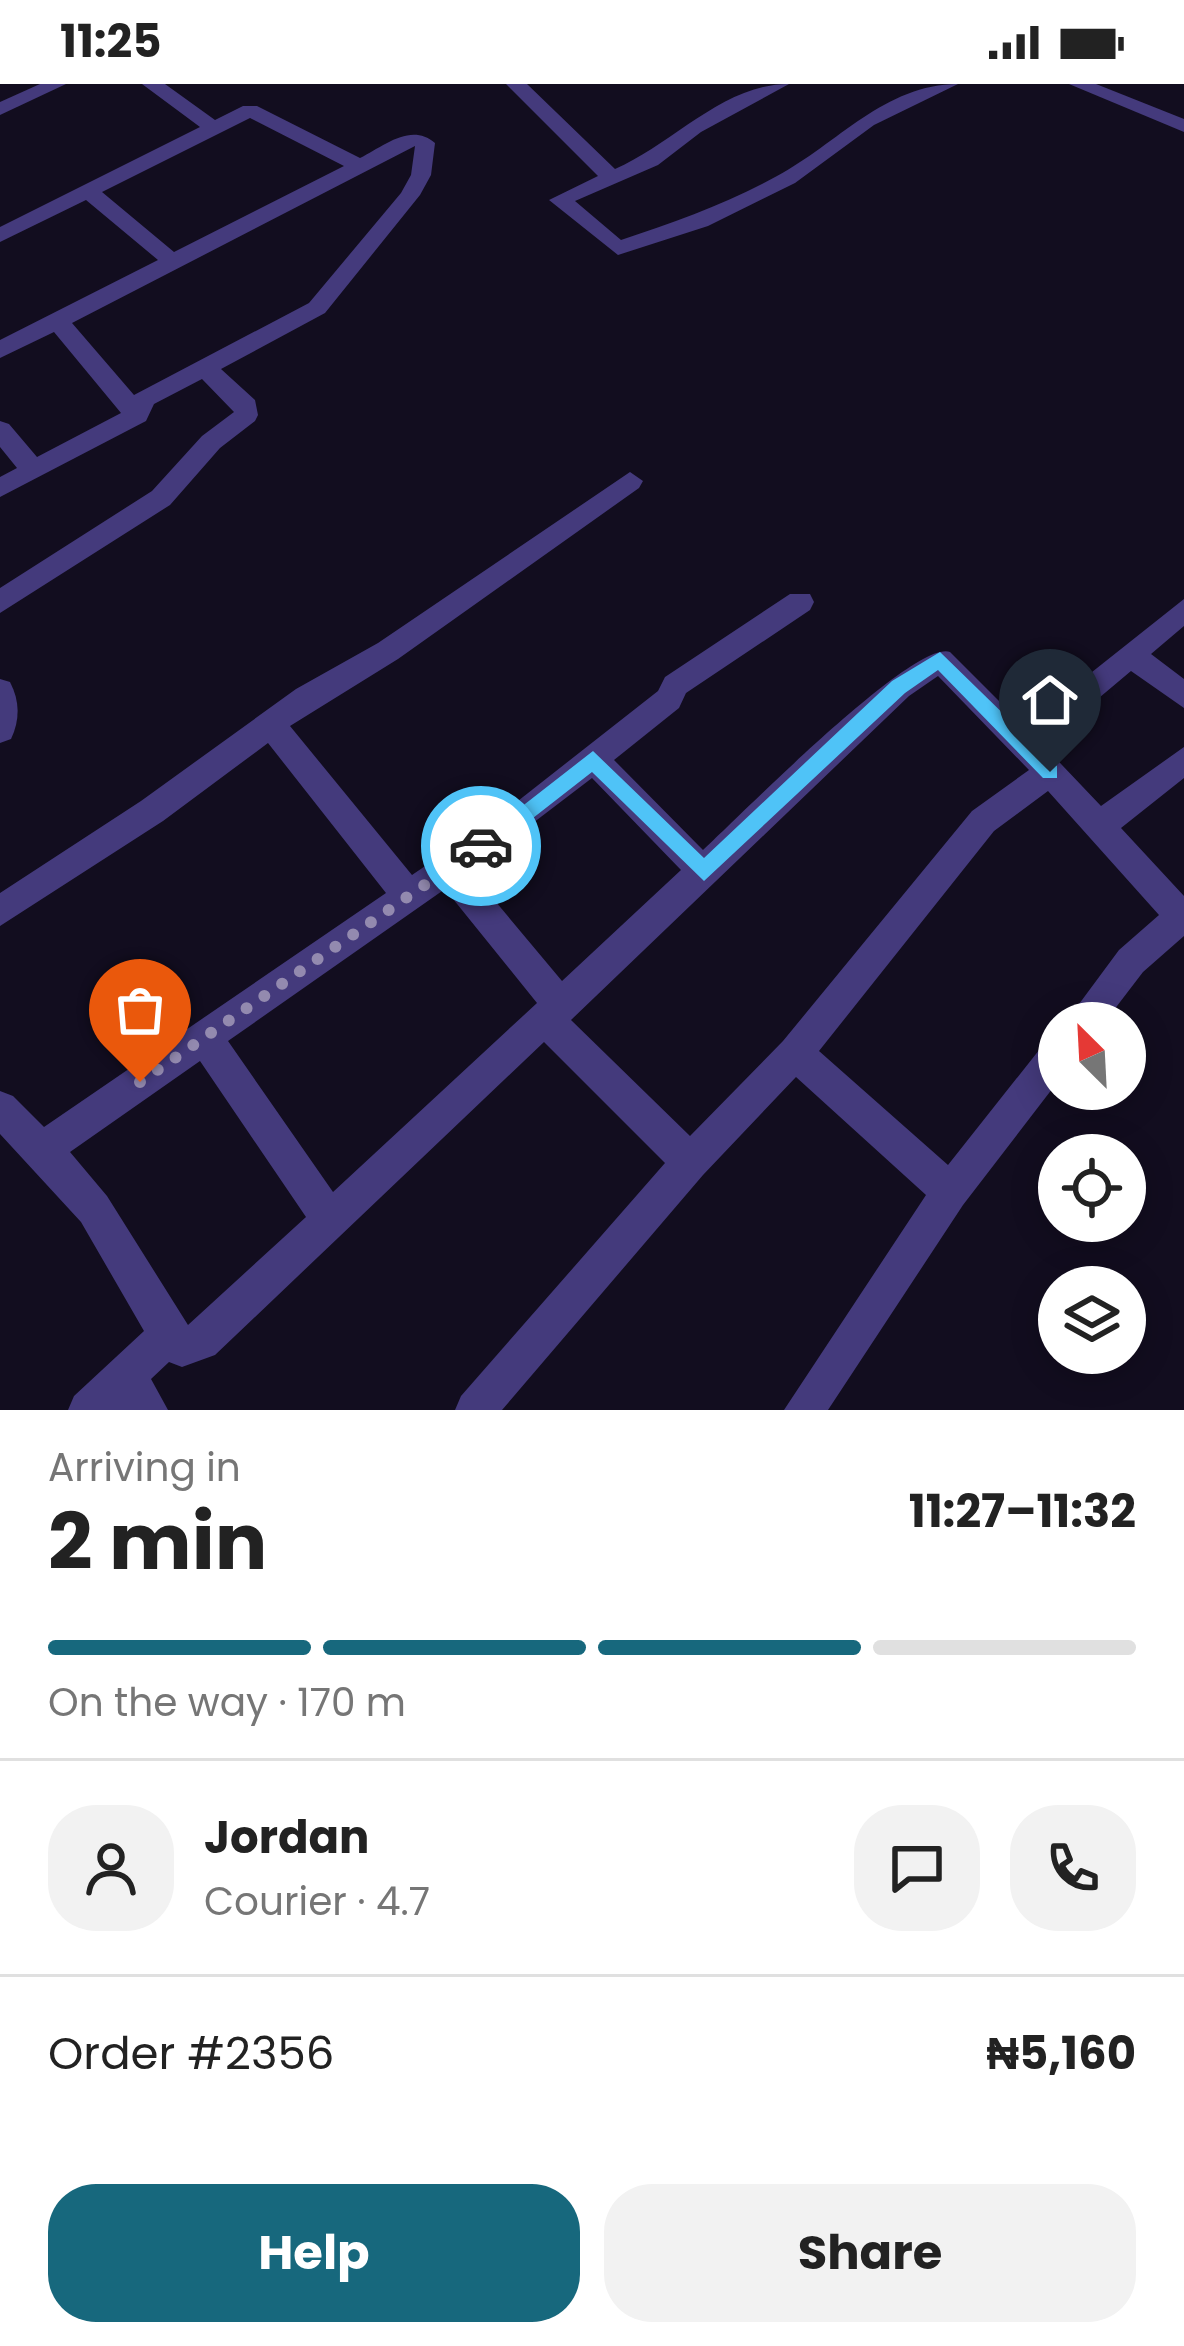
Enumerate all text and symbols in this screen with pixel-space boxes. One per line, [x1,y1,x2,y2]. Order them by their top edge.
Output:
text: 11:25 [60,10,162,73]
pin [999,649,1101,772]
icon: home [1017,667,1083,733]
courier [421,786,541,906]
icon: car [448,813,514,879]
pin [89,959,191,1082]
icon: bag [107,977,173,1043]
north arrow [1038,1002,1146,1110]
map controls [1038,1002,1146,1374]
button: locate [1038,1134,1146,1242]
button: layers [1038,1266,1146,1374]
text: Arriving in [48,1440,241,1495]
text: 11:27–11:32 [909,1480,1136,1543]
text: 2 min [48,1487,267,1596]
text: On the way · 170 m [48,1675,406,1730]
button: person [48,1805,174,1931]
button: chat [854,1805,980,1931]
button: phone [1010,1805,1136,1931]
text: Jordan [204,1806,369,1869]
text: Courier · 4.7 [204,1874,430,1929]
text: Order #2356 [48,2022,334,2085]
text: ₦5,160 [986,2022,1136,2085]
button: Help [48,2184,580,2322]
button: Share [604,2184,1136,2322]

